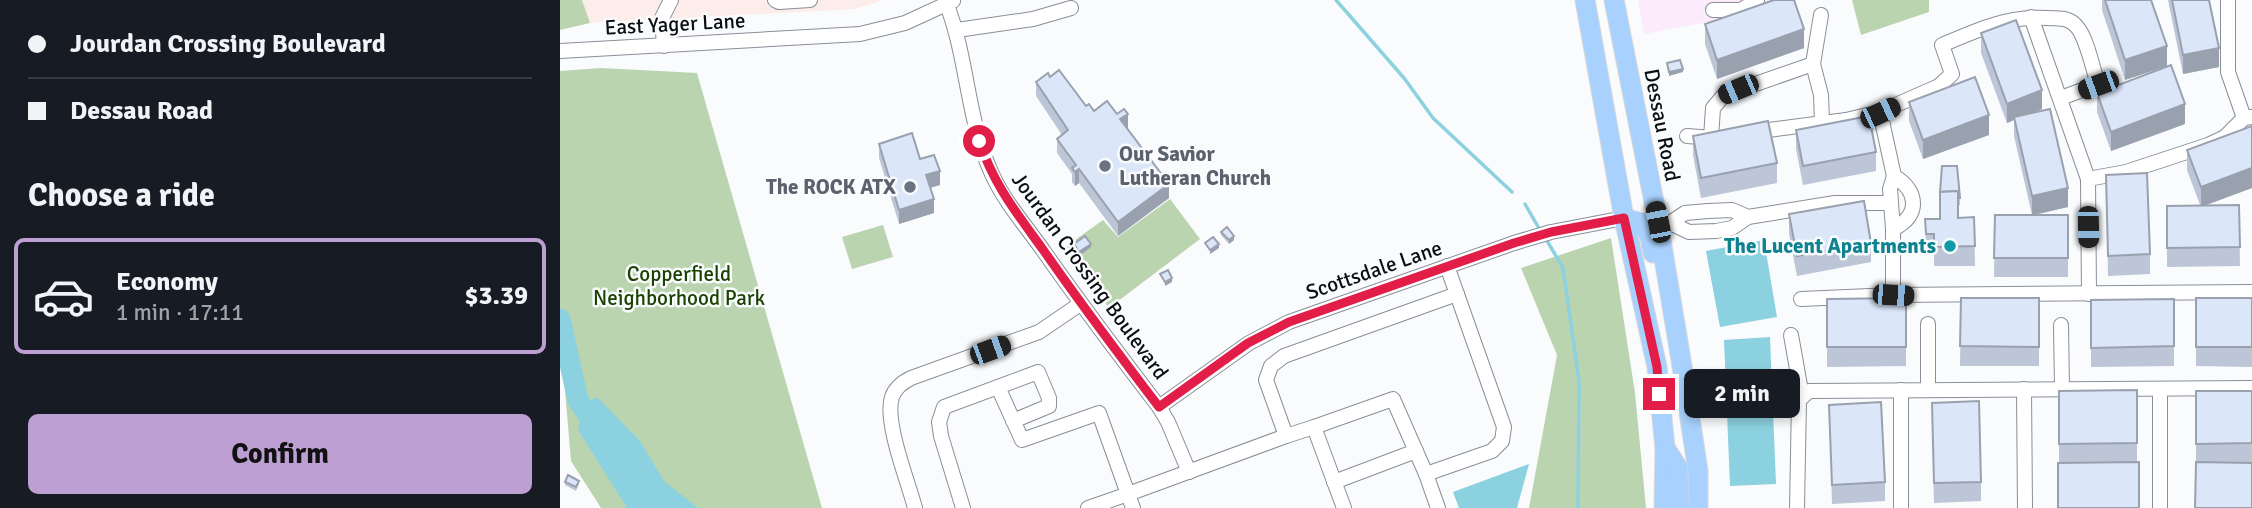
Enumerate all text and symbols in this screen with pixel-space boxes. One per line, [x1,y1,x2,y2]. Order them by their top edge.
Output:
street label: East Yager Lane [604,7,746,41]
text: Jourdan Crossing Boulevard [70,28,386,60]
street label: Dessau Road [1638,66,1686,184]
car [2075,68,2122,102]
car [1715,71,1762,107]
text: Dessau Road [70,95,213,127]
car [1857,95,1904,131]
route start [963,125,995,157]
place label: Our Savior Lutheran Church [1119,141,1271,191]
marker: Our Savior Lutheran Church [1097,158,1113,174]
street label: Jourdan Crossing Boulevard [1006,167,1174,385]
place label: The ROCK ATX [766,174,896,200]
text: Choose a ride [28,176,215,215]
marker: The ROCK ATX [902,179,918,195]
car [1644,199,1673,245]
car [2078,206,2099,248]
place label: The Lucent Apartments [1724,233,1936,259]
street label: Scottsdale Lane [1302,235,1446,305]
marker: The Lucent Apartments [1942,238,1958,254]
park label: Copperfield Neighborhood Park [593,261,766,311]
icon: car [32,265,95,328]
text: Economy [116,266,218,298]
text: $3.39 [464,280,528,312]
car [1872,283,1915,307]
text: 1 min · 17:11 [116,298,244,327]
car [967,333,1014,367]
callout: 2 min [1684,370,1799,418]
route end [1643,378,1675,410]
text: 2 min [1714,379,1770,408]
button: Confirm [28,414,532,494]

